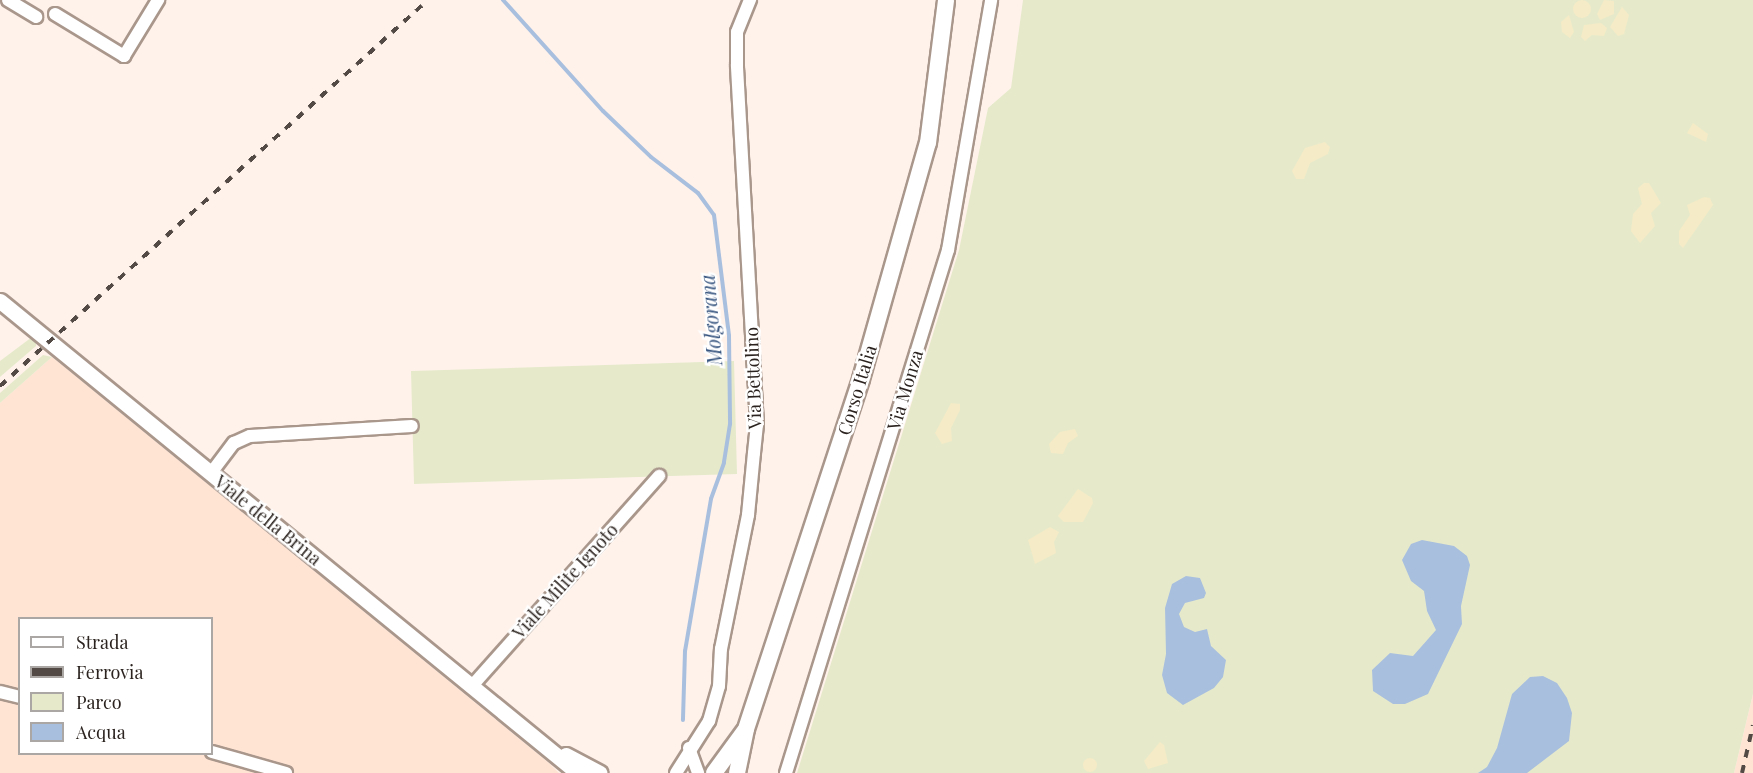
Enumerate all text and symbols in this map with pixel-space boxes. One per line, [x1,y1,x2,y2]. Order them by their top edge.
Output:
water label: Molgorana [694,273,726,367]
street label: Via Bettolino [740,326,766,430]
street label: Corso Italia [833,342,881,438]
street label: Via Monza [883,347,927,433]
street label: Viale della Brina [210,470,326,570]
street label: Viale Milite Ignoto [508,519,622,643]
legend [18,617,213,755]
text: Strada [76,630,129,654]
text: Ferrovia [76,660,143,684]
text: Parco [76,690,122,714]
text: Acqua [76,720,126,744]

